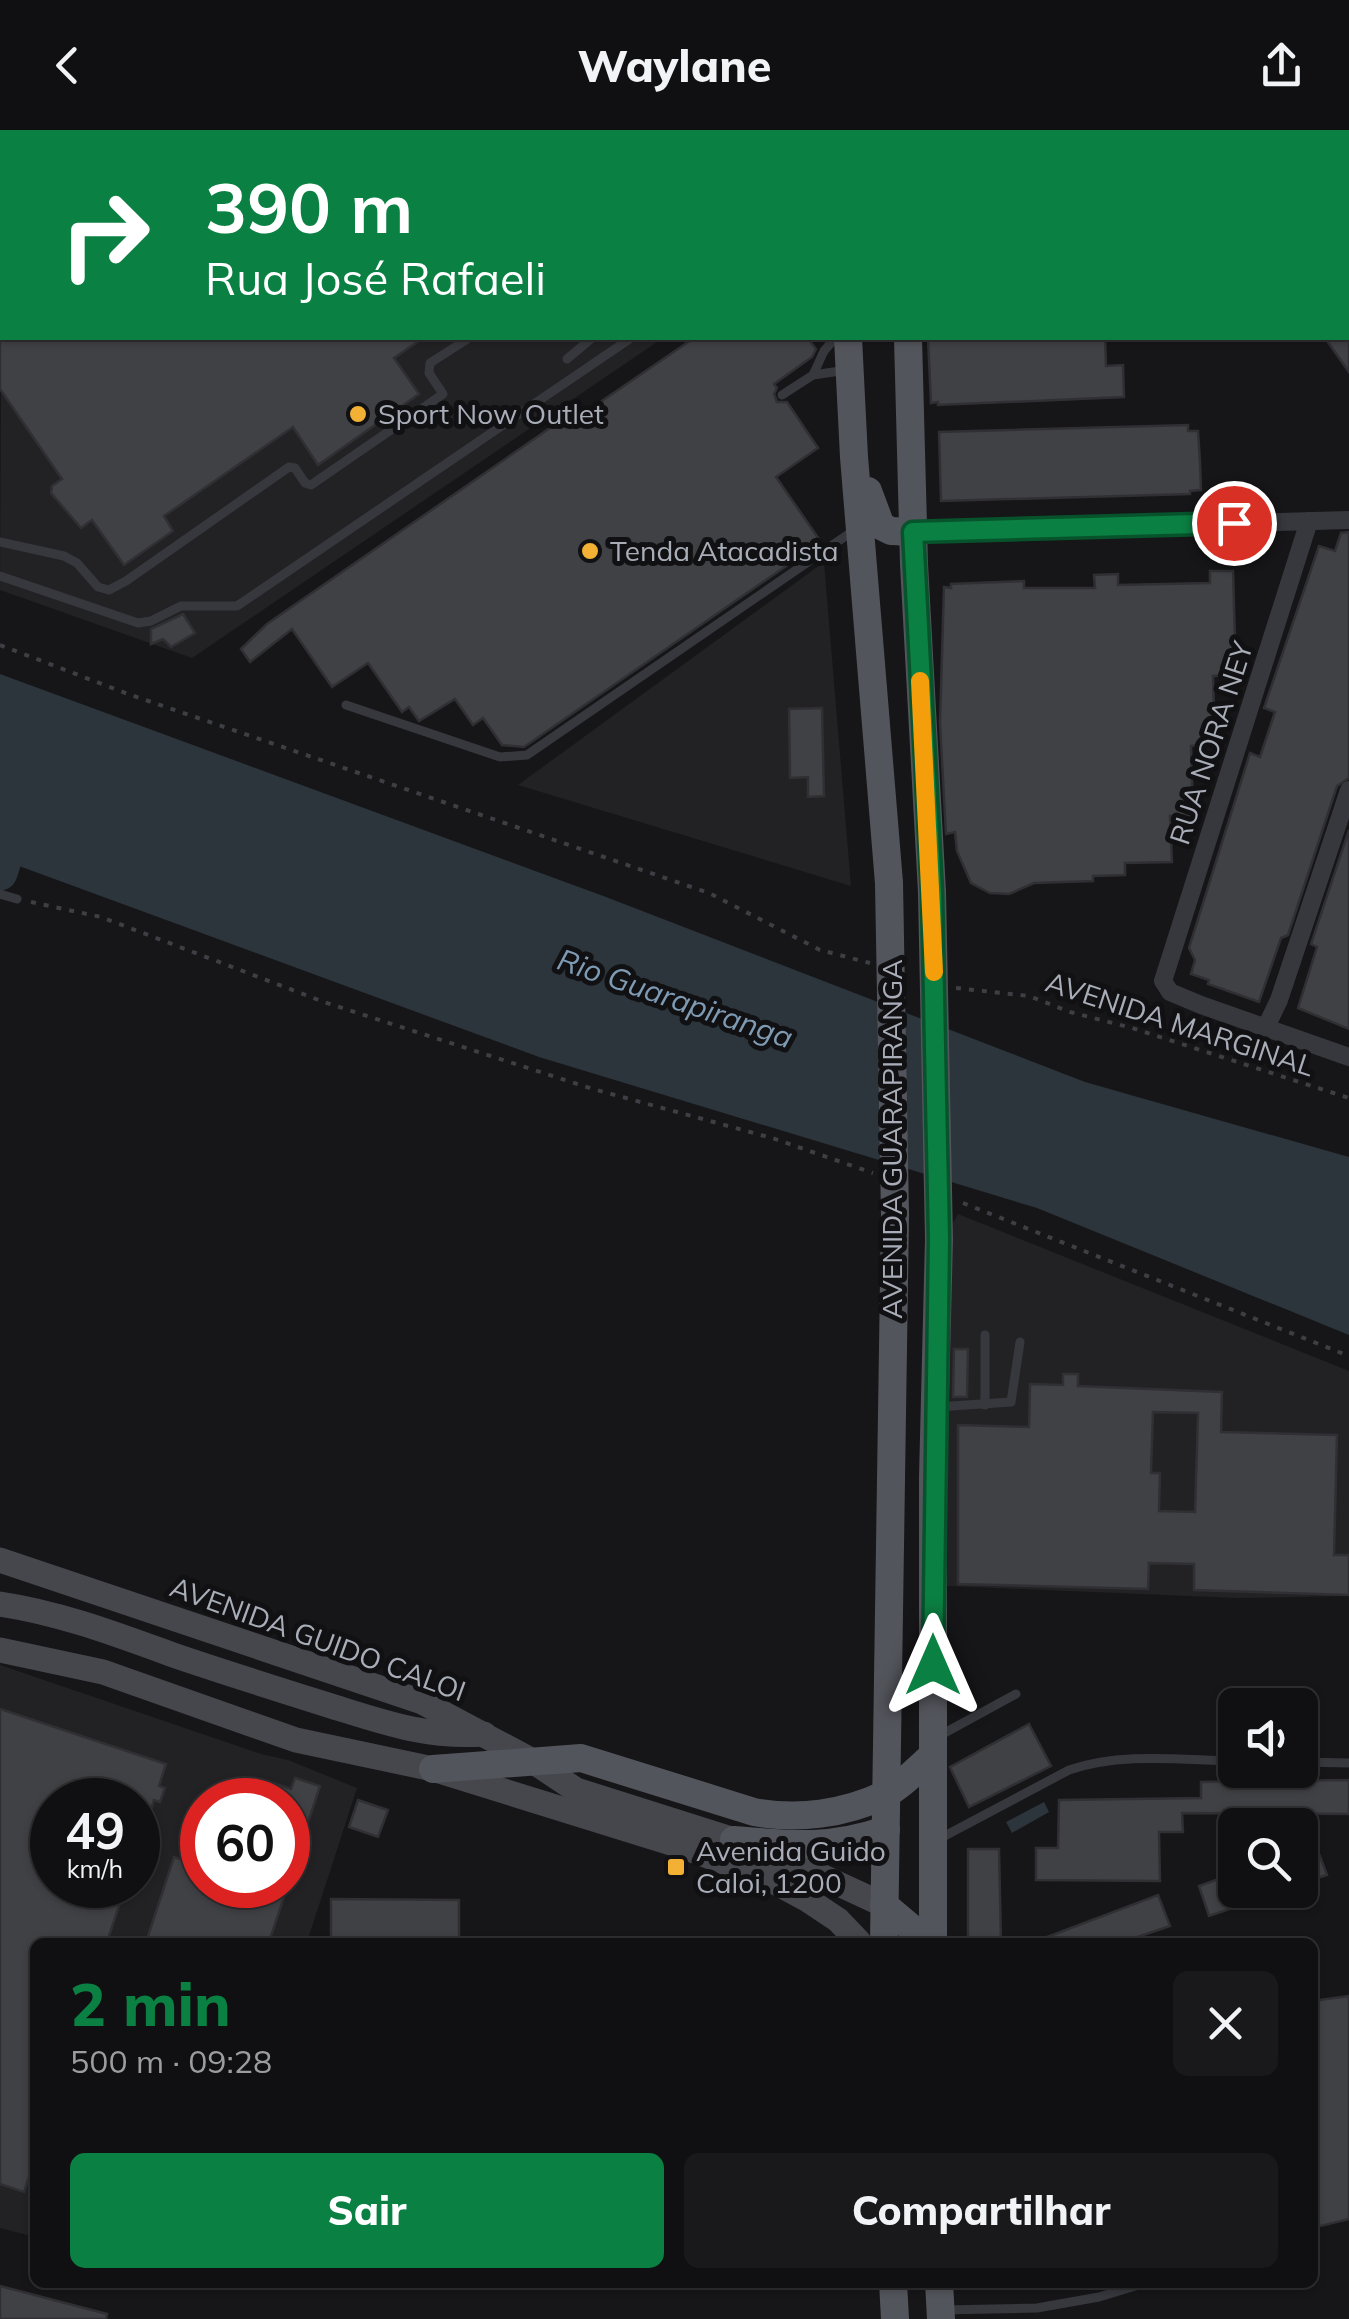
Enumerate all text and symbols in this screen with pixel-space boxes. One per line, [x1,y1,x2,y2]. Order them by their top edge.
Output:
text: Waylane [578,37,771,93]
icon: back [40,38,95,93]
icon: share [1254,38,1309,93]
text: 390 m [205,163,413,251]
icon: right [40,170,170,300]
text: Rua José Rafaeli [205,250,546,306]
place label: Sport Now Outlet [378,396,604,431]
marker: Sport Now Outlet [347,403,369,425]
pin [1192,481,1277,566]
icon: arrive [1207,496,1262,551]
place label: Tenda Atacadista [610,533,839,568]
marker: Tenda Atacadista [579,540,601,562]
street label: RUA NORA NEY [1161,636,1260,849]
water label: Rio Guarapiranga [553,940,798,1056]
street label: AVENIDA GUARAPIRANGA [874,959,909,1319]
street label: AVENIDA MARGINAL [1042,964,1319,1083]
street label: AVENIDA GUIDO CALOI [166,1569,471,1708]
position arrow [881,1613,985,1717]
map controls [1218,1688,1318,1908]
button: sound [1218,1688,1318,1788]
speed limit sign: 60 [180,1778,310,1908]
text: 49 [65,1799,125,1862]
button: search [1218,1808,1318,1908]
place label: Avenida Guido Caloi, 1200 [696,1833,886,1900]
text: km/h [67,1853,123,1884]
marker: Avenida Guido Caloi, 1200 [665,1856,687,1878]
text: 2 min [70,1966,231,2041]
button: close [1173,1971,1278,2076]
text: 500 m · 09:28 [70,2041,272,2081]
button: Sair [70,2153,664,2268]
button: Compartilhar [684,2153,1278,2268]

